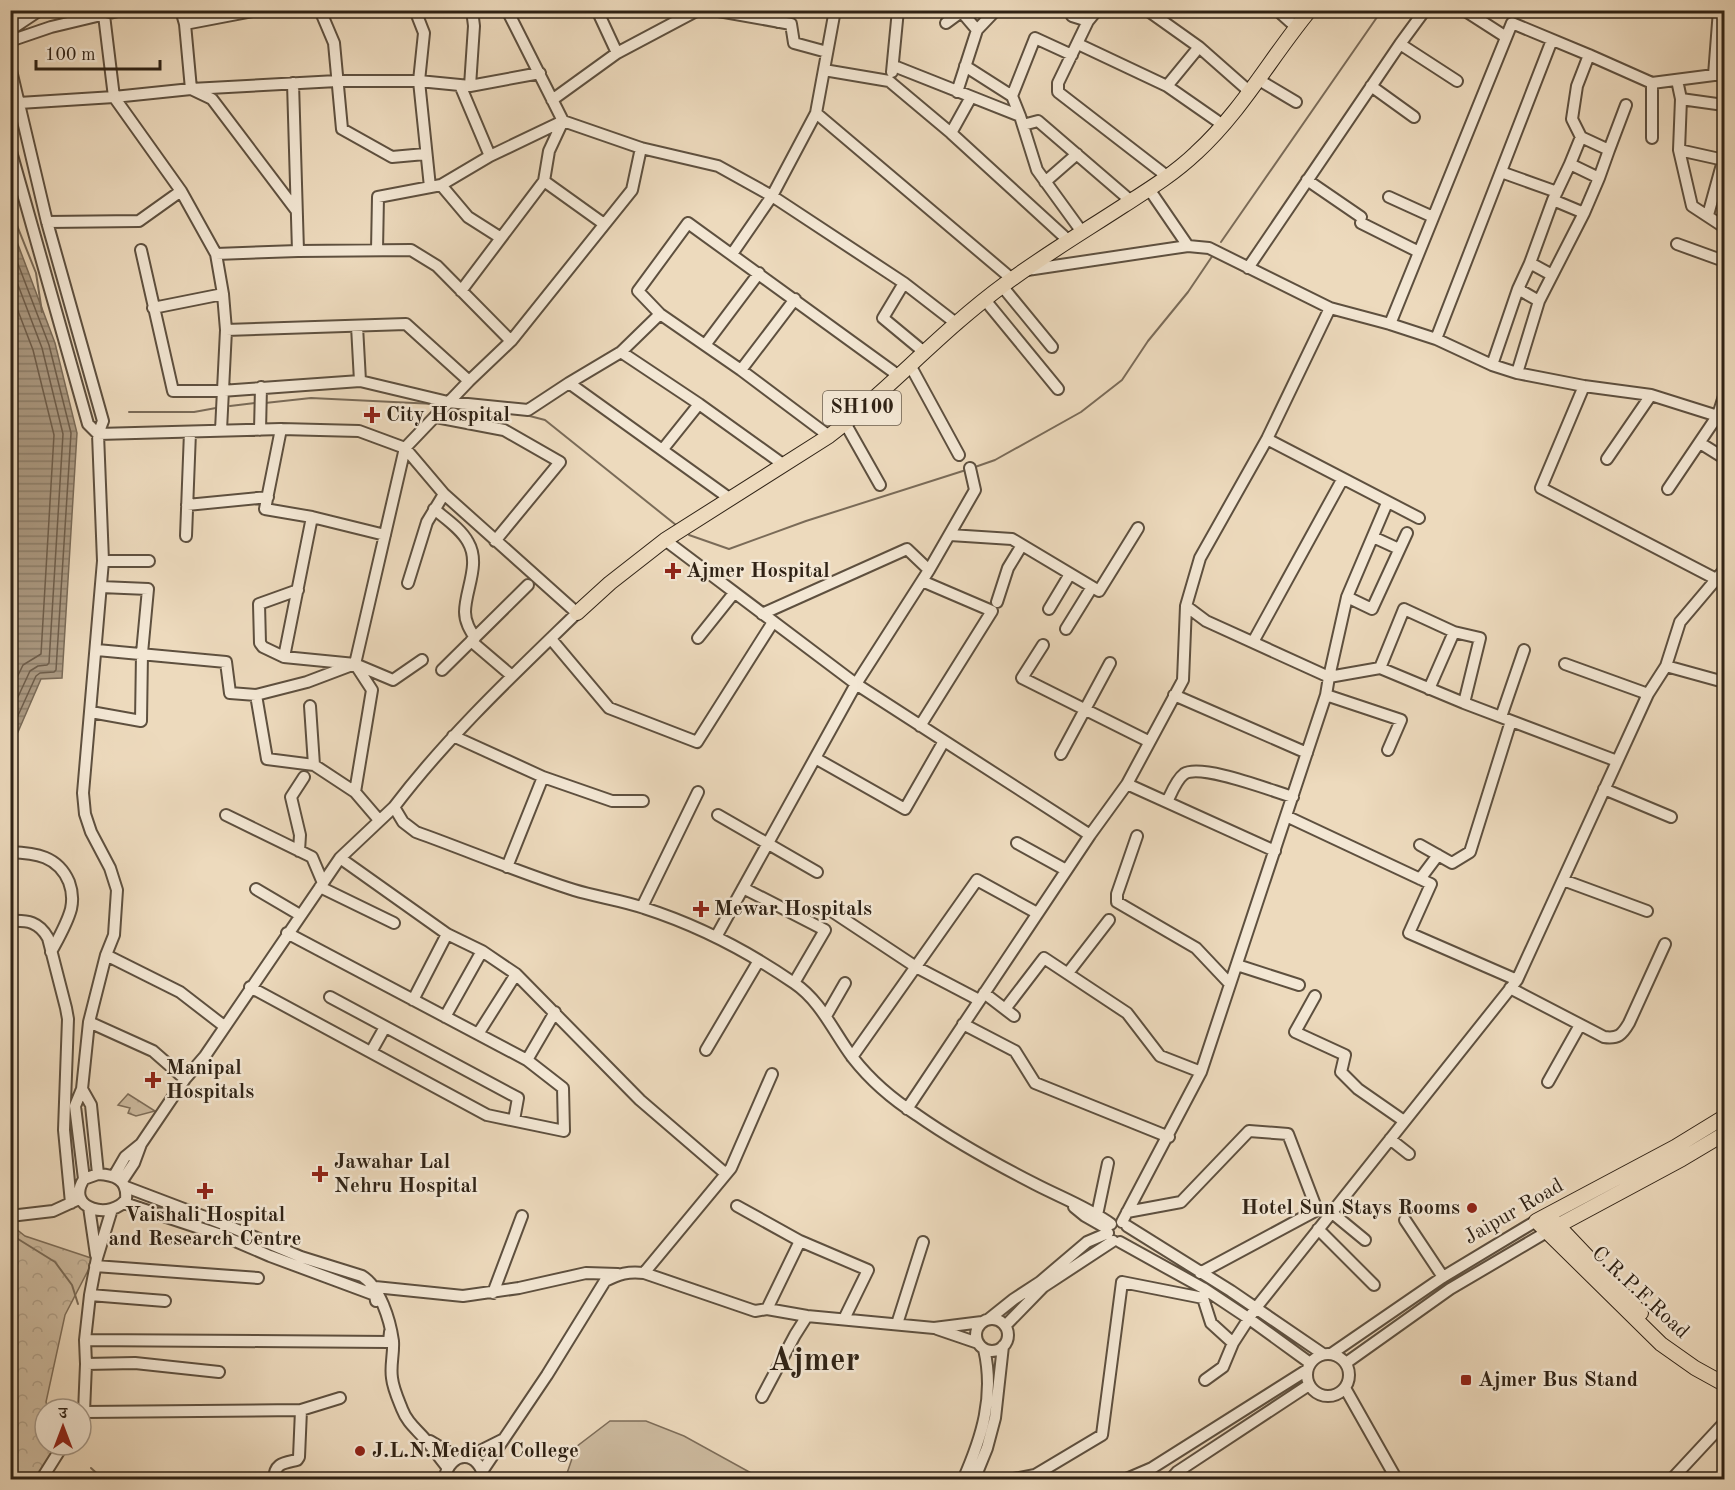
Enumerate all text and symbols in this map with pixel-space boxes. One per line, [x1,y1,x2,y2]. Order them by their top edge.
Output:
scale bar [36,33,160,71]
text: 100 m [45,46,96,64]
road number: SH100 [823,391,901,425]
place label: City Hospital [386,405,510,426]
marker: City Hospital [363,406,381,424]
place label: Ajmer Hospital [686,561,830,582]
marker: Ajmer Hospital [664,562,682,580]
place label: Mewar Hospitals [714,899,872,920]
marker: Mewar Hospitals [692,900,710,918]
place label: Manipal Hospitals [166,1058,254,1103]
marker: Manipal Hospitals [144,1071,162,1089]
place label: Jawahar Lal Nehru Hospital [334,1152,478,1197]
marker: Jawahar Lal Nehru Hospital [311,1165,329,1183]
street label: Jaipur Road [1461,1175,1567,1249]
marker: Vaishali Hospital and Research Centre [196,1182,214,1200]
place label: Hotel Sun Stays Rooms [1241,1198,1460,1219]
marker: Hotel Sun Stays Rooms [1465,1201,1479,1215]
place label: Vaishali Hospital and Research Centre [108,1205,302,1250]
street label: C.R.P.F.Road [1587,1243,1693,1343]
district label: Ajmer [768,1345,860,1378]
place label: Ajmer Bus Stand [1478,1370,1638,1391]
marker: Ajmer Bus Stand [1459,1373,1473,1387]
north arrow [33,1397,93,1457]
text: उ [58,1406,69,1422]
place label: J.L.N.Medical College [372,1441,579,1462]
marker: J.L.N.Medical College [353,1444,367,1458]

